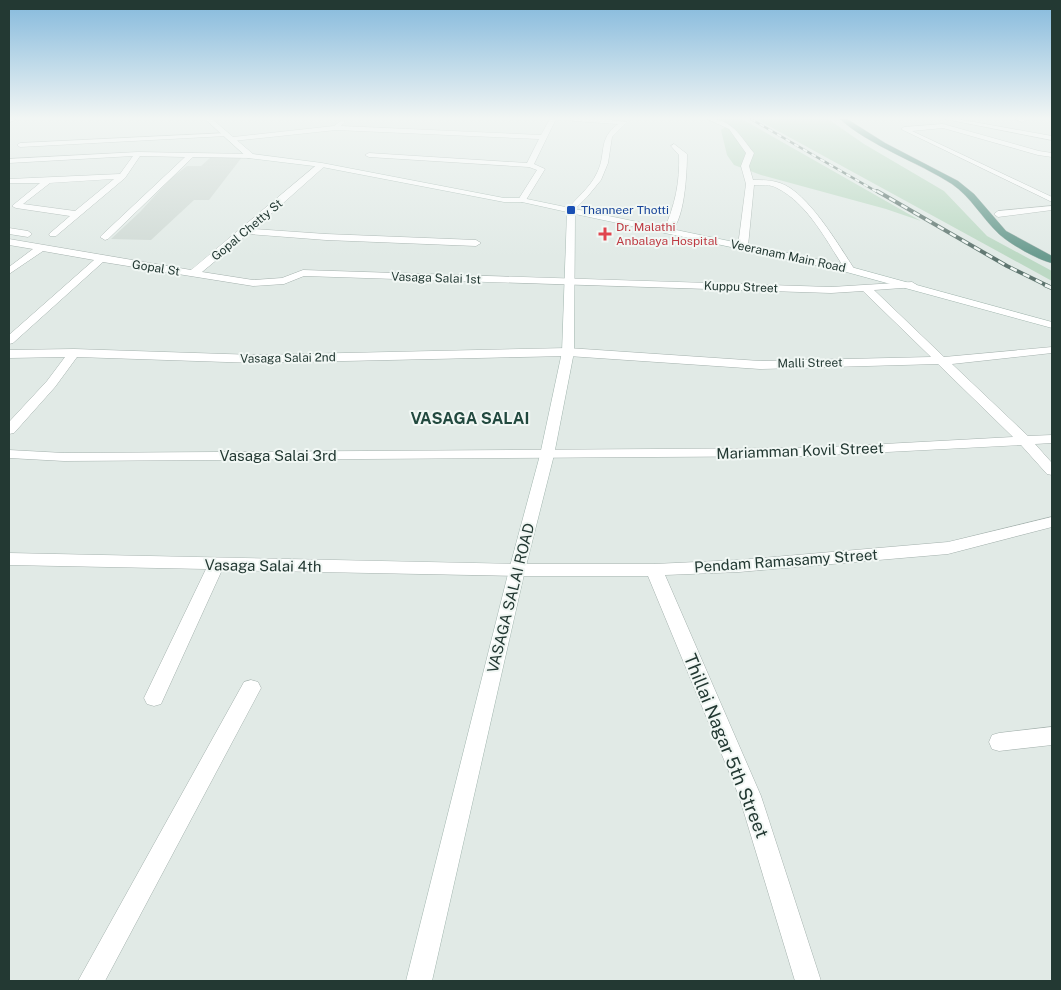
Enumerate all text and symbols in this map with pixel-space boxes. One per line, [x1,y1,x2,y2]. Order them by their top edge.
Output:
street label: Gopal Chetty St [209,196,285,264]
place label: Thanneer Thotti [581,203,669,217]
marker: Thanneer Thotti [565,204,577,216]
place label: Dr. Malathi Anbalaya Hospital [616,220,718,248]
marker: Dr. Malathi Anbalaya Hospital [598,227,612,241]
street label: Veeranam Main Road [729,237,847,275]
street label: Gopal St [131,257,181,279]
street label: Vasaga Salai 1st [391,269,482,287]
street label: Kuppu Street [704,279,779,295]
street label: Vasaga Salai 2nd [240,350,336,366]
street label: Malli Street [777,355,843,371]
district label: VASAGA SALAI [411,409,529,428]
street label: Mariamman Kovil Street [716,439,884,462]
street label: Vasaga Salai 3rd [219,447,337,464]
street label: VASAGA SALAI ROAD [484,521,537,674]
street label: Pendam Ramasamy Street [694,546,878,575]
street label: Vasaga Salai 4th [204,556,322,575]
street label: Thillai Nagar 5th Street [680,651,773,841]

